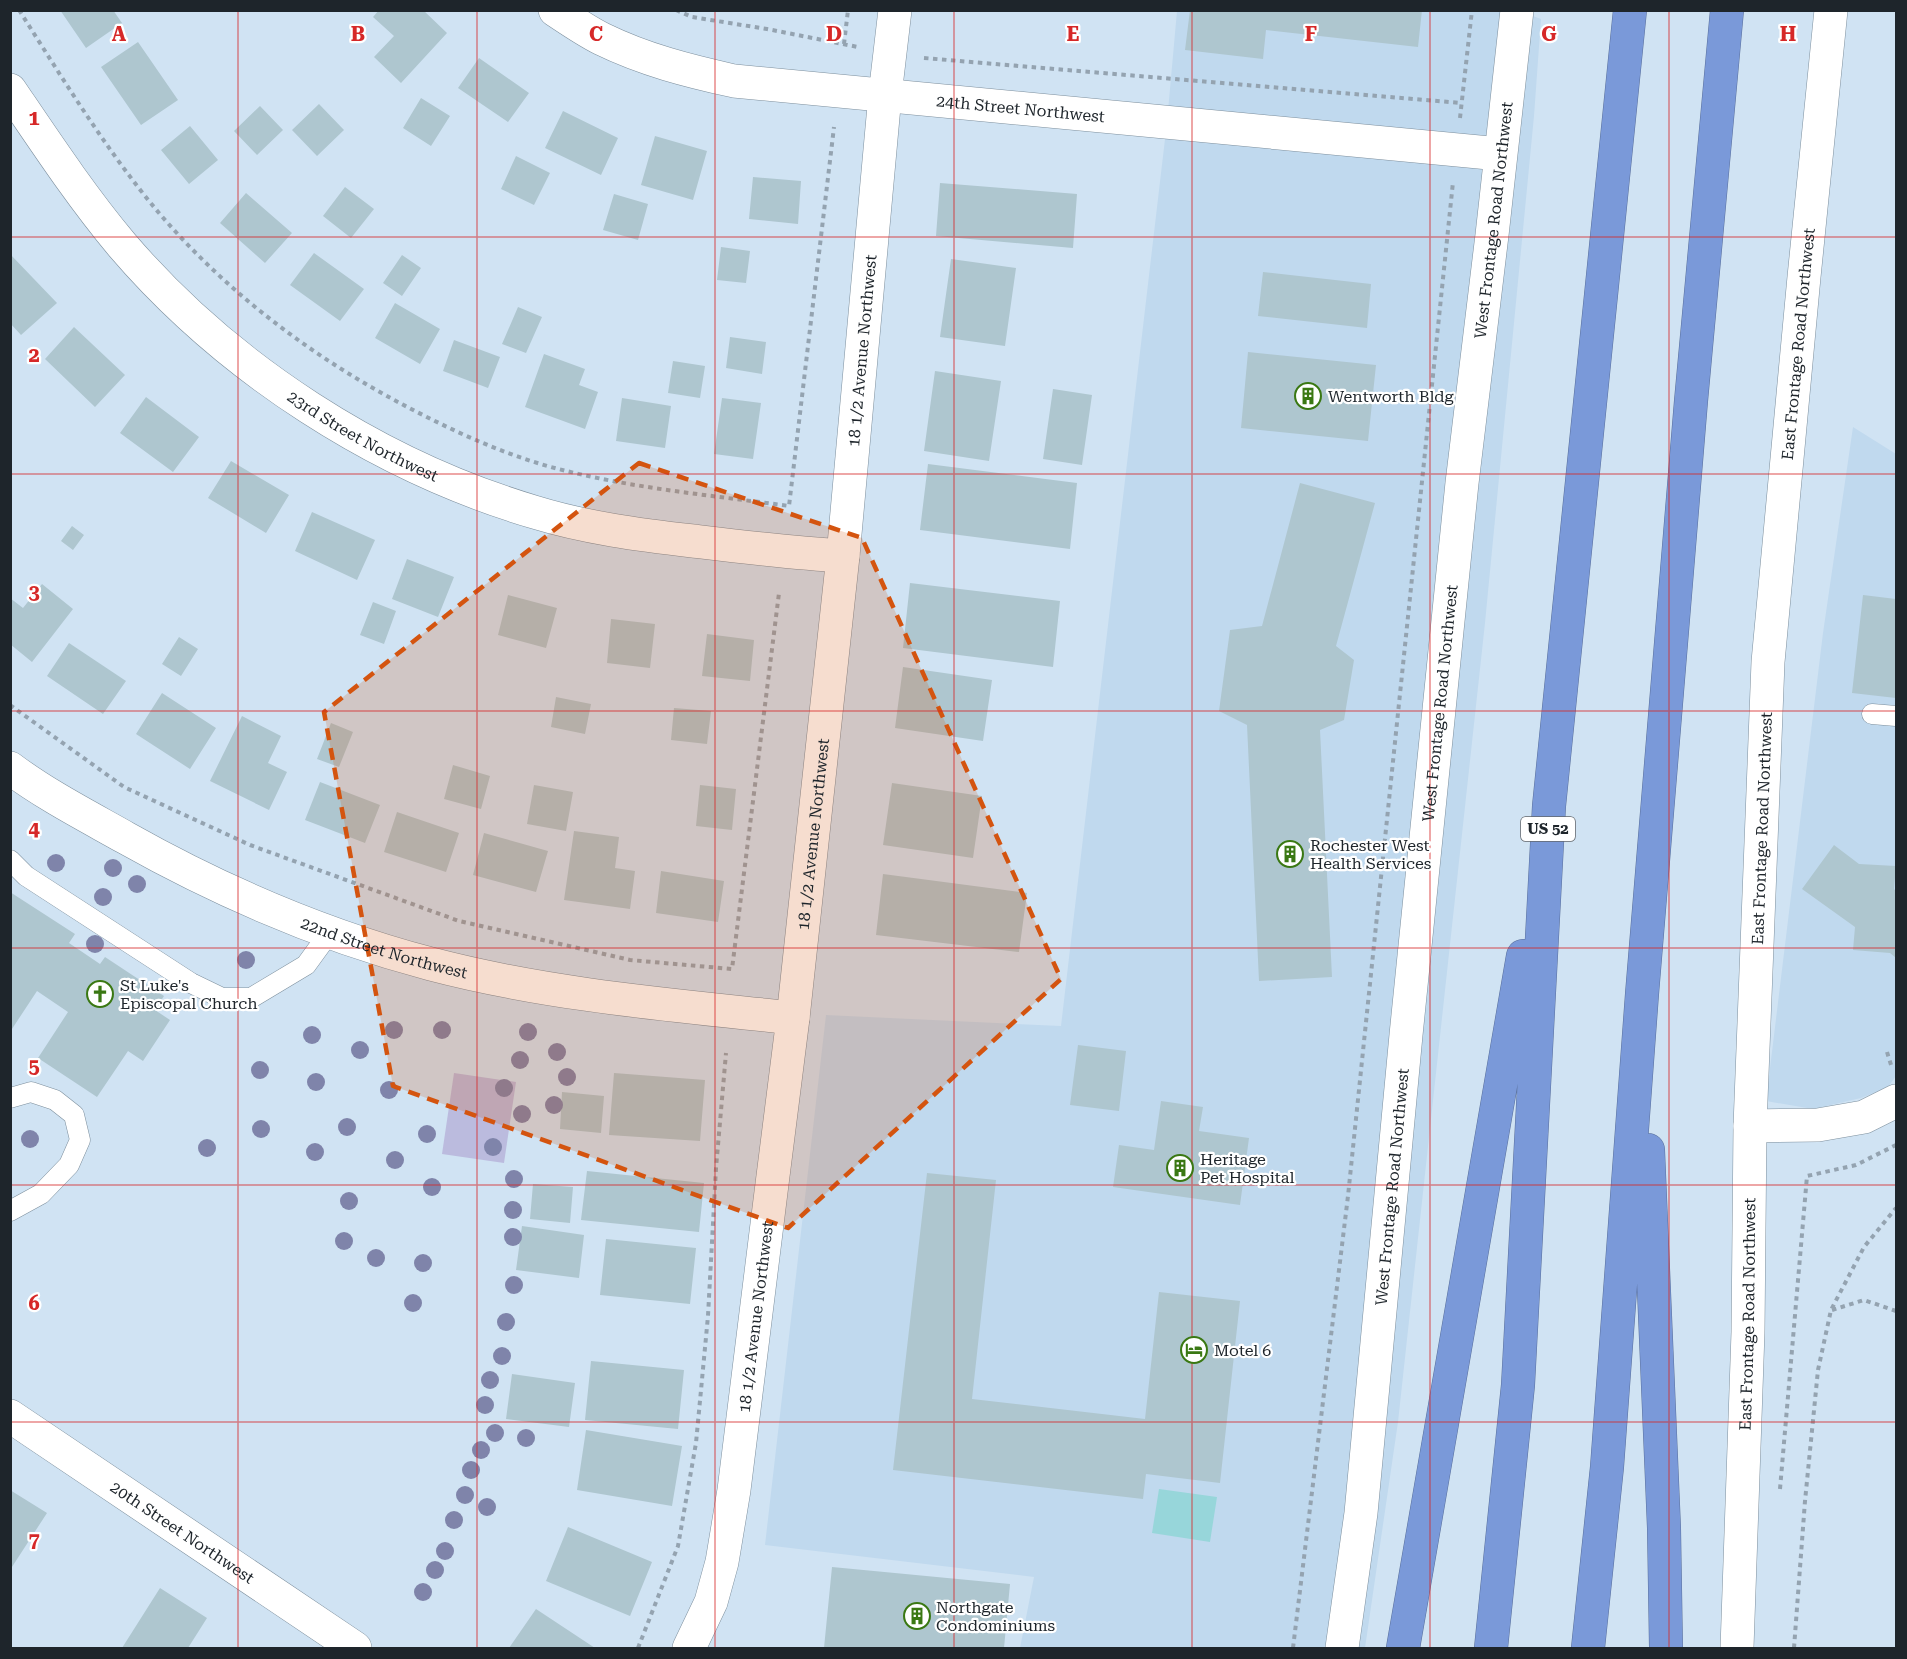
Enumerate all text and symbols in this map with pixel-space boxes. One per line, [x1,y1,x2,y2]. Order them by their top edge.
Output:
text: A [112,22,127,46]
text: B [351,22,365,46]
text: C [589,22,603,46]
text: D [826,22,842,46]
text: E [1067,22,1080,46]
text: F [1305,22,1317,46]
text: G [1541,22,1557,46]
text: H [1780,22,1796,46]
street label: 24th Street Northwest [936,91,1106,126]
street label: West Frontage Road Northwest [1470,101,1516,340]
text: 1 [28,106,40,130]
street label: East Frontage Road Northwest [1777,227,1818,461]
street label: 18 1/2 Avenue Northwest [843,254,880,448]
text: 2 [28,343,40,367]
building icon: Wentworth Bldg [1293,381,1323,411]
street label: 23rd Street Northwest [284,386,441,485]
place label: Wentworth Bldg [1328,387,1455,406]
text: 3 [28,580,40,604]
street label: West Frontage Road Northwest [1418,584,1461,823]
street label: East Frontage Road Northwest [1748,712,1776,945]
street label: 18 1/2 Avenue Northwest [793,737,833,931]
text: 4 [28,817,40,841]
road number: US 52 [1521,817,1575,841]
place label: Rochester West Health Services [1310,836,1432,873]
building icon: Rochester West Health Services [1275,839,1305,869]
street label: 22nd Street Northwest [298,913,469,982]
place label: St Luke's Episcopal Church [120,976,258,1013]
church icon: St Luke's Episcopal Church [85,979,115,1009]
text: 5 [28,1054,40,1078]
street label: West Frontage Road Northwest [1371,1067,1412,1306]
place label: Heritage Pet Hospital [1200,1150,1294,1187]
building icon: Heritage Pet Hospital [1165,1153,1195,1183]
street label: East Frontage Road Northwest [1735,1198,1759,1431]
street label: 18 1/2 Avenue Northwest [734,1220,777,1414]
text: 6 [28,1291,40,1315]
hotel icon: Motel 6 [1179,1335,1209,1365]
place label: Motel 6 [1214,1341,1271,1360]
street label: 20th Street Northwest [107,1477,258,1587]
text: 7 [28,1528,40,1552]
place label: Northgate Condominiums [936,1598,1055,1635]
building icon: Northgate Condominiums [902,1601,932,1631]

